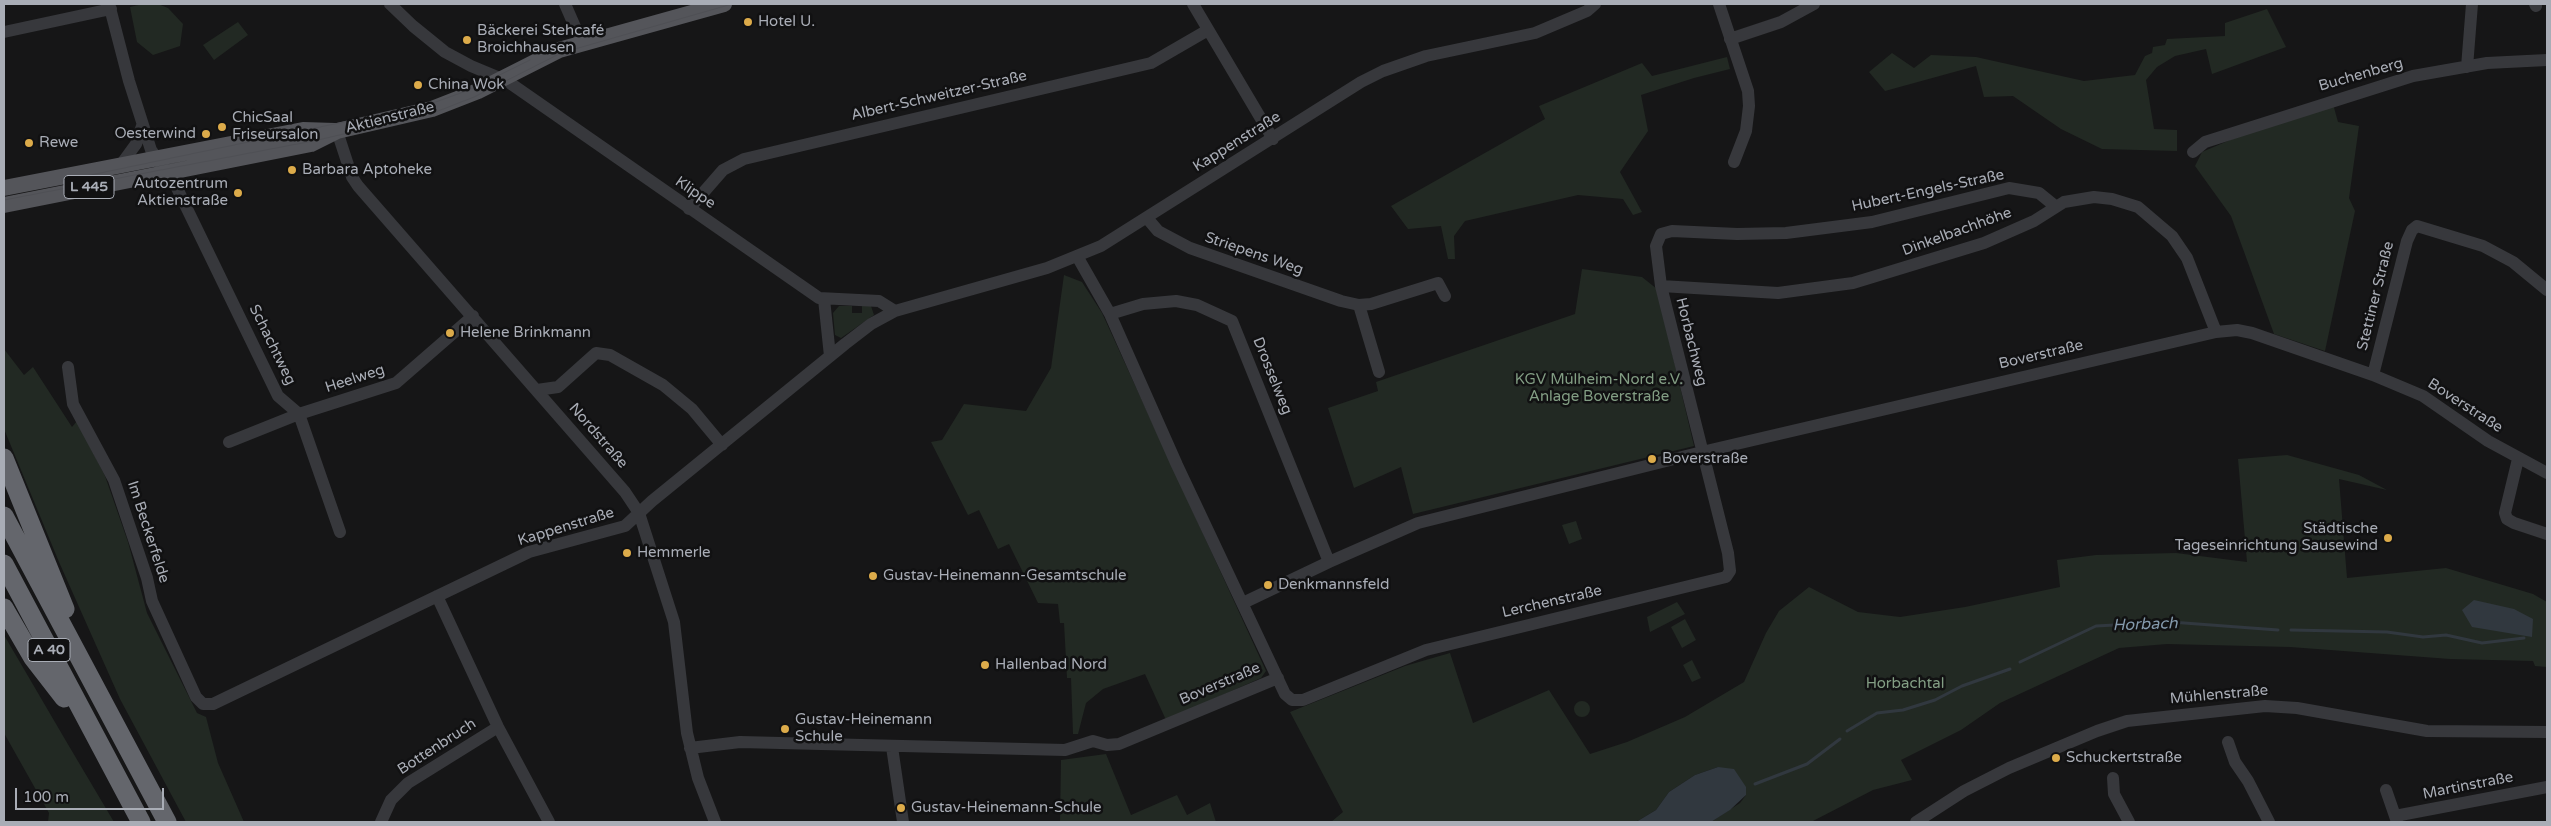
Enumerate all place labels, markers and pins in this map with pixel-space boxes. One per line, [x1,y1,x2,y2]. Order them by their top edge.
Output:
place label: Hotel U. [758,13,815,31]
marker: Hotel U. [742,16,754,28]
place label: Bäckerei Stehcafé Broichhausen [477,22,604,57]
marker: Bäckerei Stehcafé Broichhausen [461,34,473,46]
place label: China Wok [428,76,505,94]
marker: China Wok [412,79,424,91]
place label: ChicSaal Friseursalon [232,109,318,144]
marker: ChicSaal Friseursalon [216,121,228,133]
place label: Oesterwind [114,125,196,143]
marker: Oesterwind [200,128,212,140]
place label: Rewe [39,134,78,152]
marker: Rewe [23,137,35,149]
place label: Barbara Aptoheke [302,161,432,179]
marker: Barbara Aptoheke [286,164,298,176]
place label: Autozentrum Aktienstraße [134,175,228,210]
marker: Autozentrum Aktienstraße [232,187,244,199]
place label: Helene Brinkmann [460,324,591,342]
marker: Helene Brinkmann [444,327,456,339]
place label: Boverstraße [1662,450,1748,468]
marker: Boverstraße [1646,453,1658,465]
place label: Städtische Tageseinrichtung Sausewind [2175,520,2378,555]
marker: Städtische Tageseinrichtung Sausewind [2382,532,2394,544]
place label: Hemmerle [637,544,711,562]
marker: Hemmerle [621,547,633,559]
place label: Gustav-Heinemann-Gesamtschule [883,567,1127,585]
marker: Gustav-Heinemann-Gesamtschule [867,570,879,582]
place label: Denkmannsfeld [1278,576,1389,594]
marker: Denkmannsfeld [1262,579,1274,591]
place label: Hallenbad Nord [995,656,1107,674]
marker: Hallenbad Nord [979,659,991,671]
place label: Gustav-Heinemann Schule [795,711,932,746]
marker: Gustav-Heinemann Schule [779,723,791,735]
place label: Schuckertstraße [2066,749,2182,767]
marker: Schuckertstraße [2050,752,2062,764]
place label: Gustav-Heinemann-Schule [911,799,1102,817]
marker: Gustav-Heinemann-Schule [895,802,907,814]

